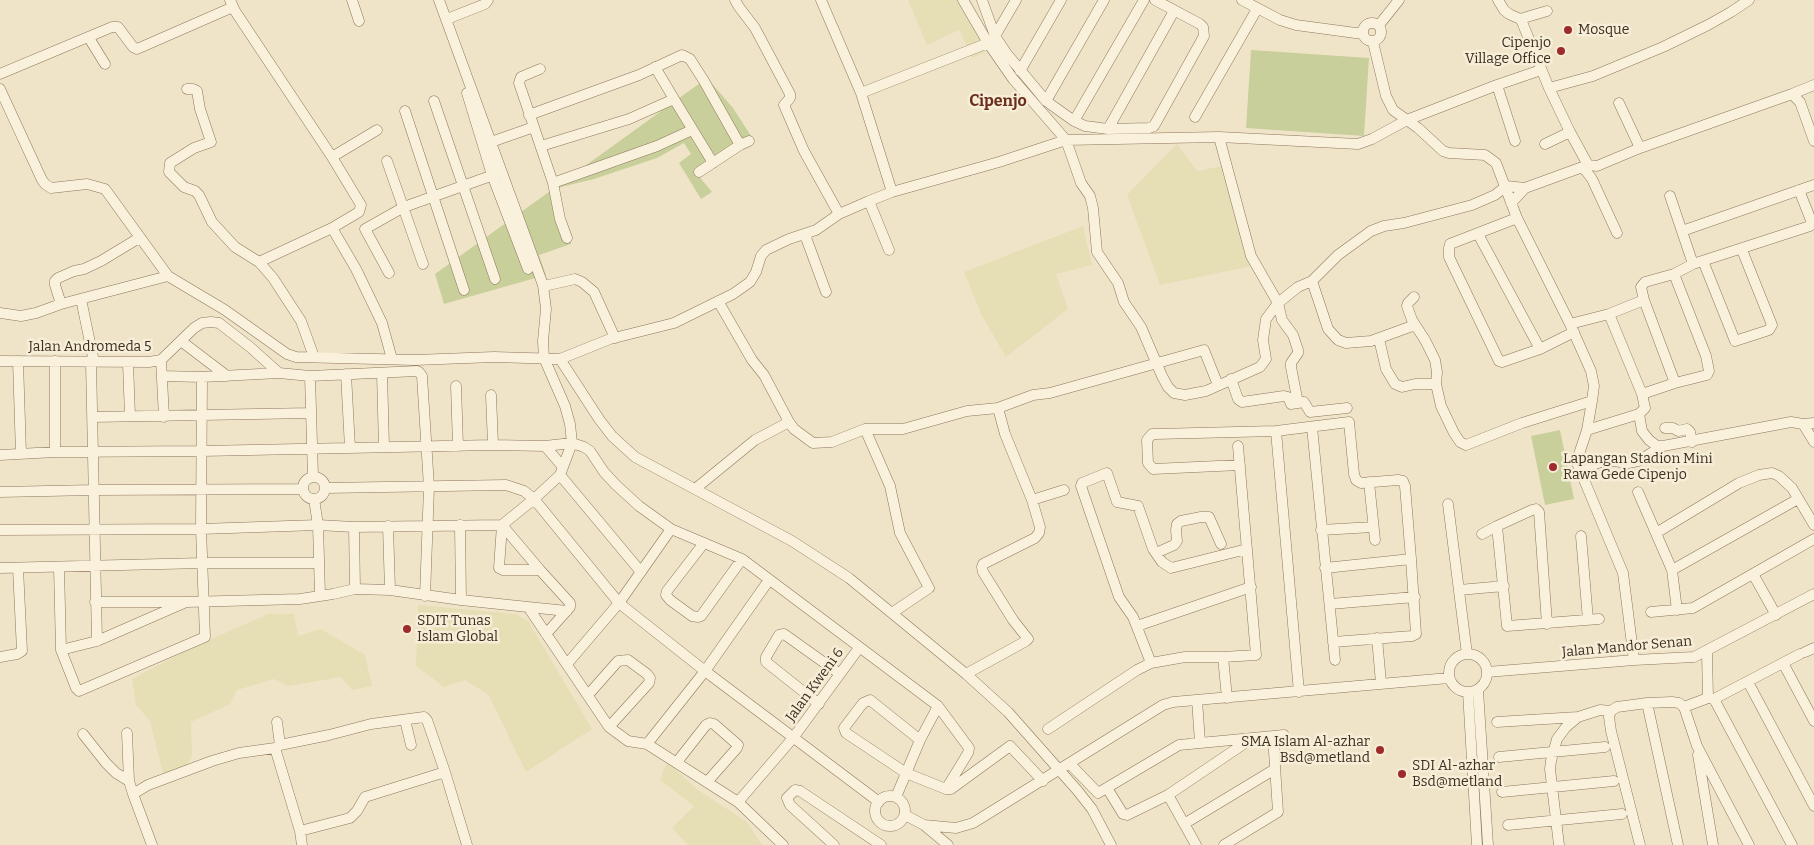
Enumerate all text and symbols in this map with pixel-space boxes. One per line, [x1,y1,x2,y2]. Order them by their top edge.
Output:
place label: Mosque [1578,22,1629,38]
marker: Mosque [1562,24,1574,36]
place label: Cipenjo Village Office [1465,35,1551,68]
marker: Cipenjo Village Office [1555,45,1567,57]
district label: Cipenjo [969,92,1027,112]
street label: Jalan Andromeda 5 [29,339,151,355]
place label: Lapangan Stadion Mini Rawa Gede Cipenjo [1563,451,1713,484]
marker: Lapangan Stadion Mini Rawa Gede Cipenjo [1547,461,1559,473]
place label: SDIT Tunas Islam Global [417,613,498,646]
marker: SDIT Tunas Islam Global [401,623,413,635]
street label: Jalan Mandor Senan [1561,633,1693,661]
street label: Jalan Kweni 6 [783,645,847,725]
place label: SMA Islam Al-azhar Bsd@metland [1241,734,1370,766]
marker: SMA Islam Al-azhar Bsd@metland [1374,744,1386,756]
place label: SDI Al-azhar Bsd@metland [1412,758,1502,790]
marker: SDI Al-azhar Bsd@metland [1396,768,1408,780]

